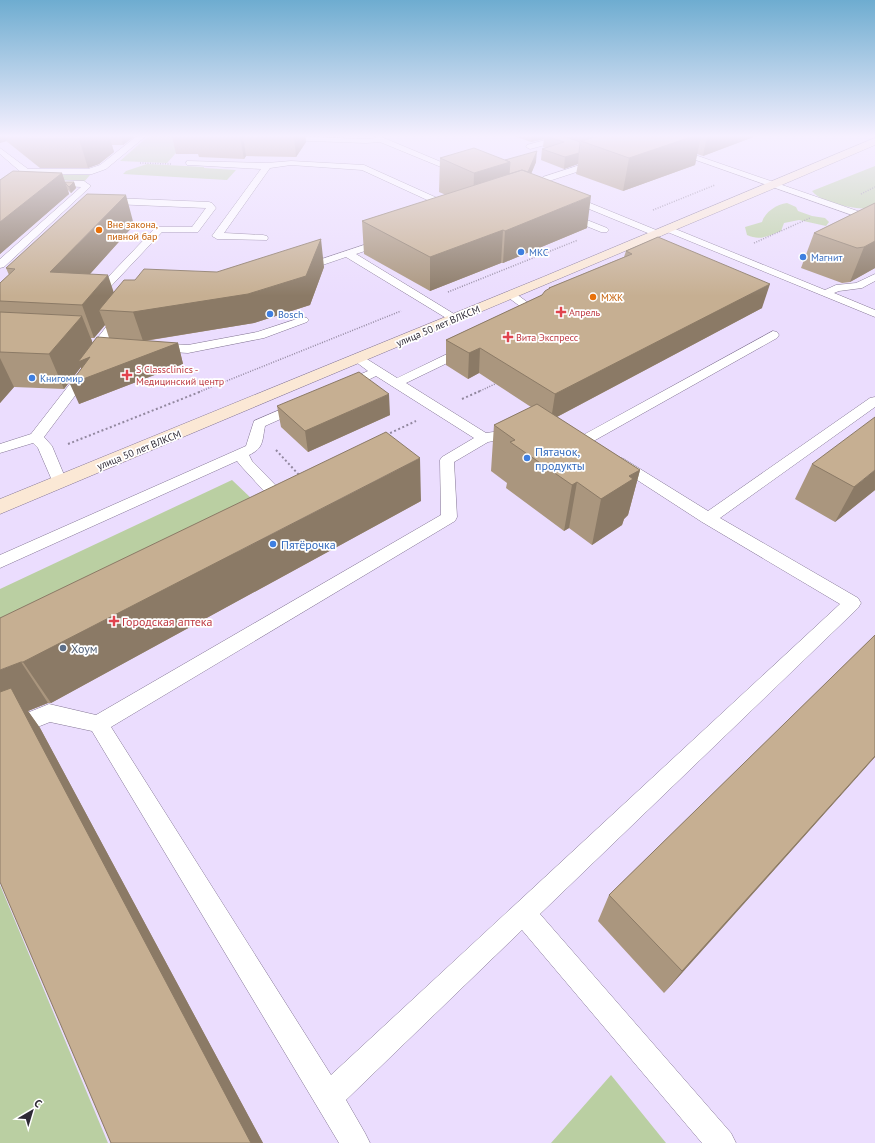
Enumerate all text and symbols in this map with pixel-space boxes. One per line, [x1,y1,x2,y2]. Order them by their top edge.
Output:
place label: Вне закона, пивной бар [107,218,158,243]
marker: Вне закона, пивной бар [94,225,104,235]
place label: МКС [529,246,549,259]
marker: МКС [516,247,526,257]
place label: Магнит [811,251,842,264]
marker: Магнит [798,252,808,262]
place label: МЖК [601,291,623,304]
marker: МЖК [588,292,598,302]
street label: улица 50 лет ВЛКСМ [394,302,482,350]
place label: Апрель [569,306,601,319]
marker: Апрель [556,307,566,317]
place label: Bosch [278,308,303,321]
marker: Bosch [265,309,275,319]
place label: Вита Экспресс [516,331,579,344]
marker: Вита Экспресс [503,332,513,342]
place label: S Classclinics - Медицинский центр [136,363,224,388]
marker: S Classclinics - Медицинский центр [121,369,133,381]
place label: Книгомир [40,372,83,385]
marker: Книгомир [27,373,37,383]
street label: улица 50 лет ВЛКСМ [95,427,183,473]
place label: Пятачок, продукты [535,444,585,473]
marker: Пятачок, продукты [522,453,532,463]
place label: Пятёрочка [281,537,336,552]
marker: Пятёрочка [268,539,278,549]
place label: Городская аптека [122,614,213,629]
marker: Городская аптека [109,616,119,626]
place label: Хоум [71,641,98,656]
marker: Хоум [58,643,68,653]
north arrow [12,1091,52,1131]
text: С [31,1096,45,1111]

